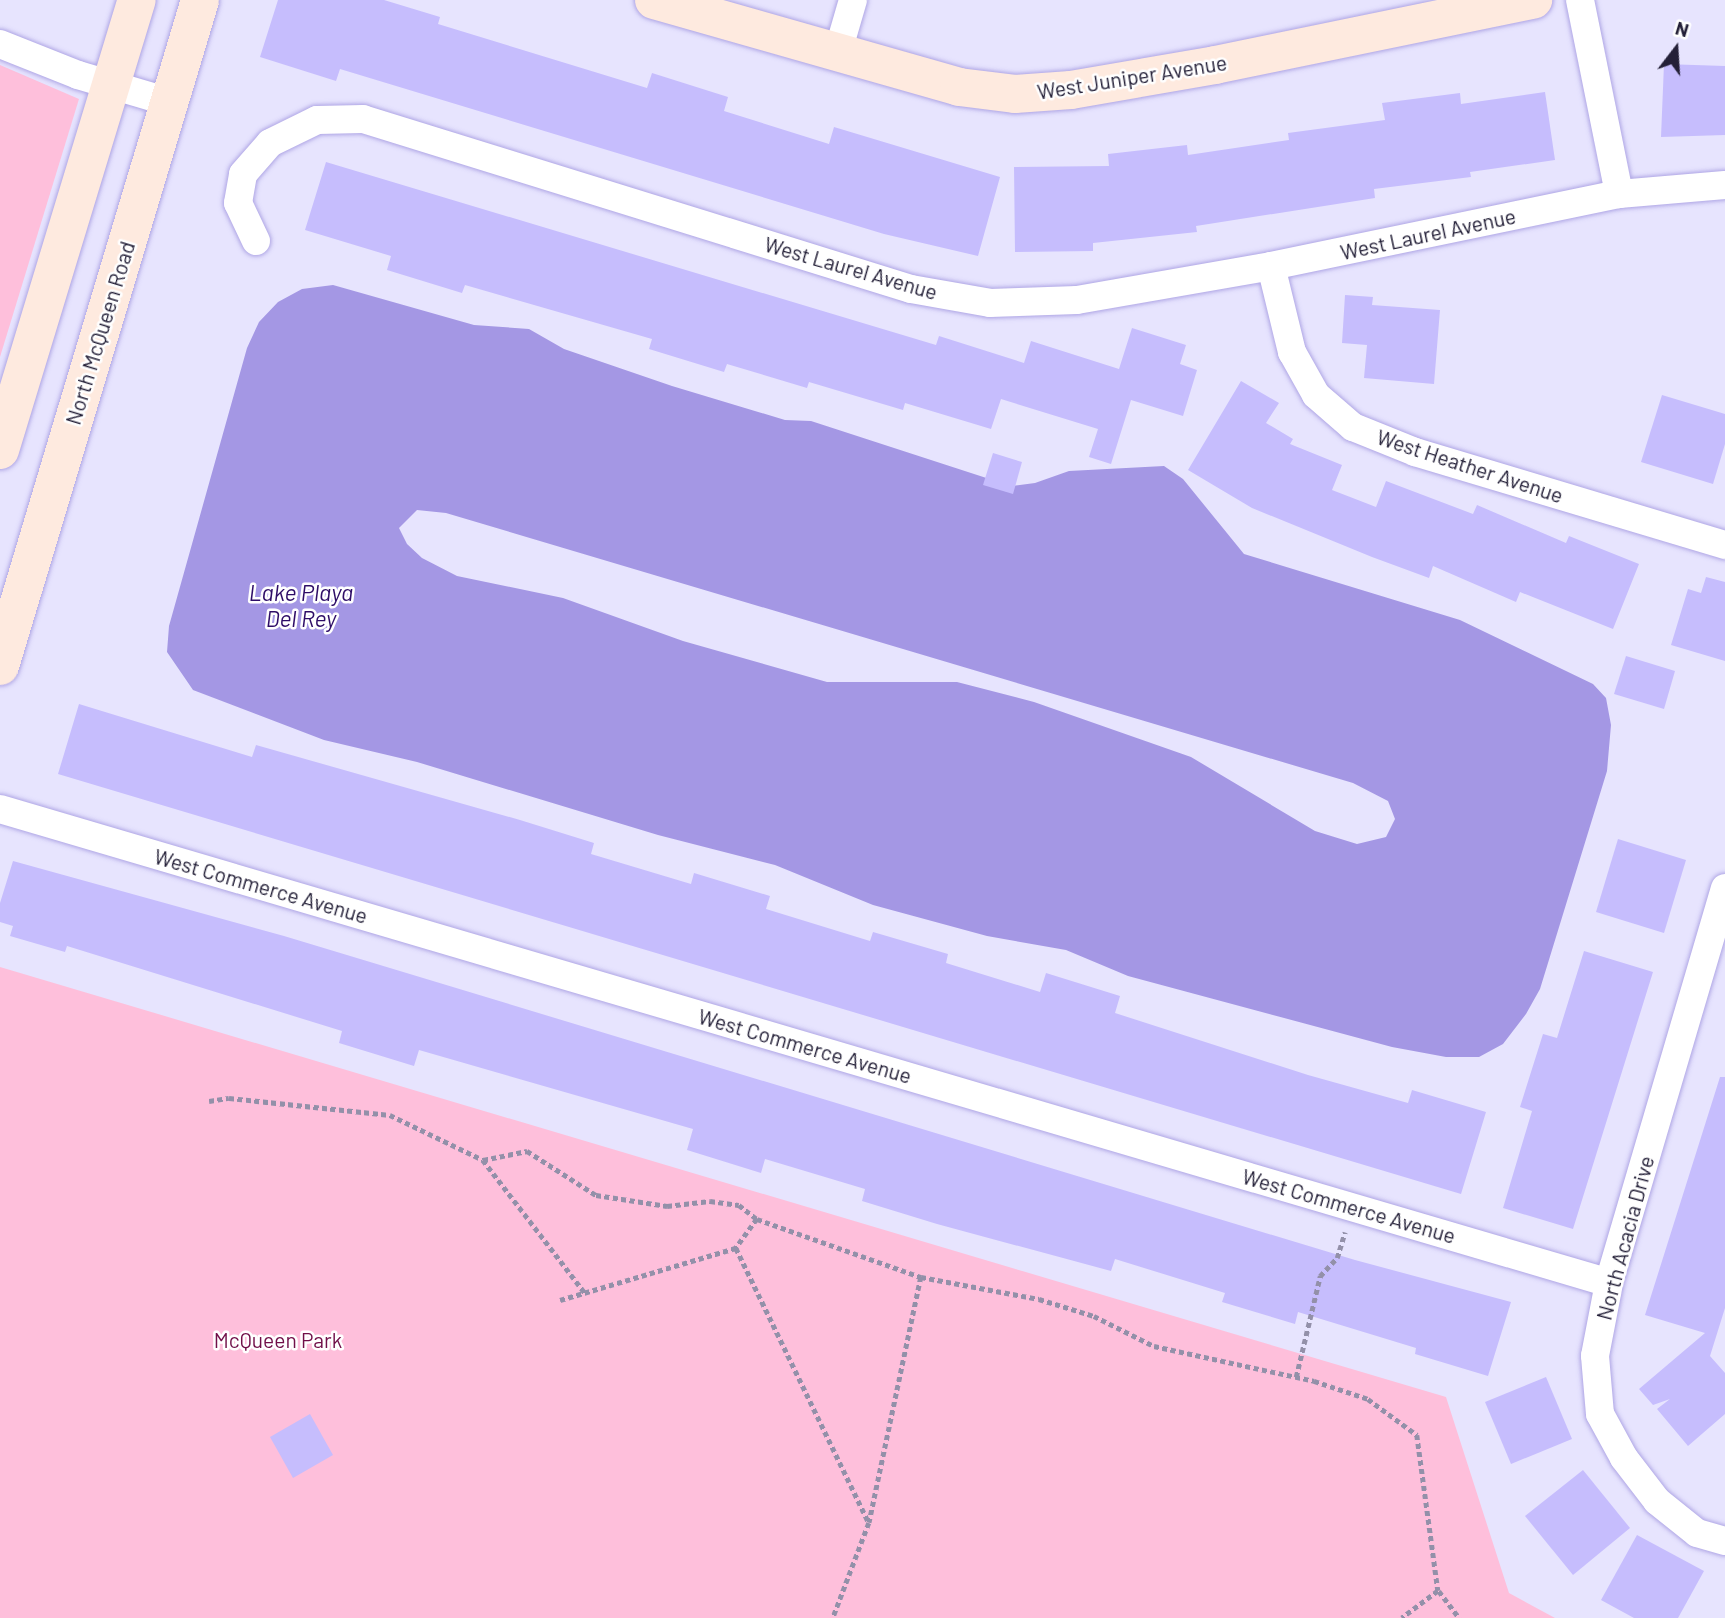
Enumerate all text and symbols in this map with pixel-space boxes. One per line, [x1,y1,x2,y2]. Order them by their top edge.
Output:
north arrow [1641,14,1711,84]
text: N [1673,16,1692,41]
street label: West Juniper Avenue [1035,50,1229,104]
street label: West Laurel Avenue [1338,203,1518,265]
street label: West Laurel Avenue [762,231,940,305]
street label: North McQueen Road [60,238,140,428]
street label: West Heather Avenue [1374,424,1566,508]
water label: Lake Playa Del Rey [249,578,353,632]
street label: West Commerce Avenue [151,843,371,929]
street label: West Commerce Avenue [695,1003,915,1089]
street label: North Acacia Drive [1591,1153,1659,1323]
street label: West Commerce Avenue [1239,1163,1459,1249]
park label: McQueen Park [214,1327,342,1353]

